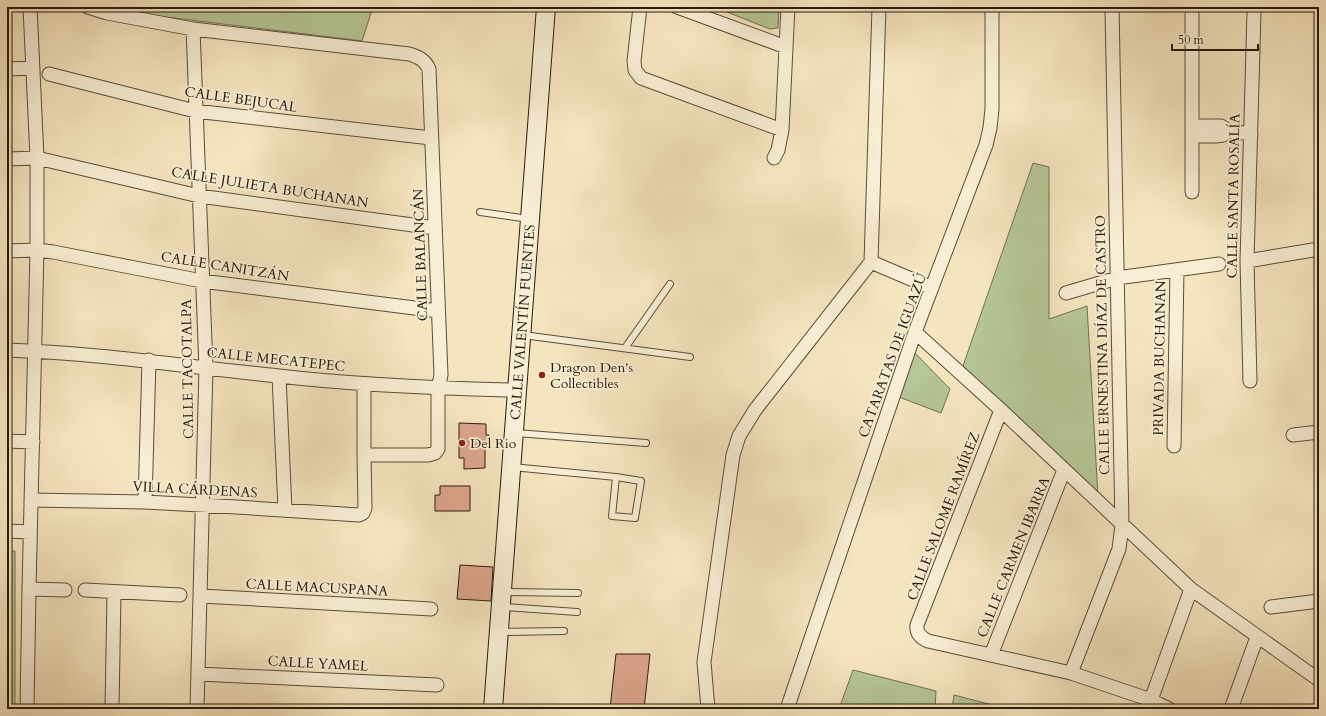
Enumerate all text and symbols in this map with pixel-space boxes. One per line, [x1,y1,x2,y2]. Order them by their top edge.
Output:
scale bar [1172,26,1258,52]
text: 50 m [1178,32,1205,48]
street label: CALLE BEJUCAL [183,82,299,117]
street label: CALLE SANTA ROSALÍA [1223,113,1244,279]
street label: CALLE JULIETA BUCHANAN [170,163,370,212]
street label: CALLE BALANCÁN [409,188,432,322]
street label: CALLE ERNESTINA DÍAZ DE CASTRO [1091,215,1114,475]
street label: CALLE VALENTÍN FUENTES [506,224,540,421]
street label: CALLE CANITZÁN [159,247,290,286]
street label: CATARATAS DE IGUAZÚ [854,270,931,440]
street label: PRIVADA BUCHANAN [1149,280,1170,436]
street label: CALLE TACOTALPA [177,299,198,439]
street label: CALLE MECATEPEC [206,343,346,376]
place label: Dragon Den's Collectibles [550,358,634,393]
marker: Dragon Den's Collectibles [537,370,547,380]
street label: CALLE SALOME RAMÍREZ [903,429,984,603]
place label: Del Rio [470,434,517,453]
marker: Del Rio [457,438,467,448]
street label: CALLE CARMEN IBARRA [973,474,1054,640]
street label: VILLA CÁRDENAS [132,477,258,502]
street label: CALLE MACUSPANA [245,574,389,601]
street label: CALLE YAMEL [267,651,369,676]

